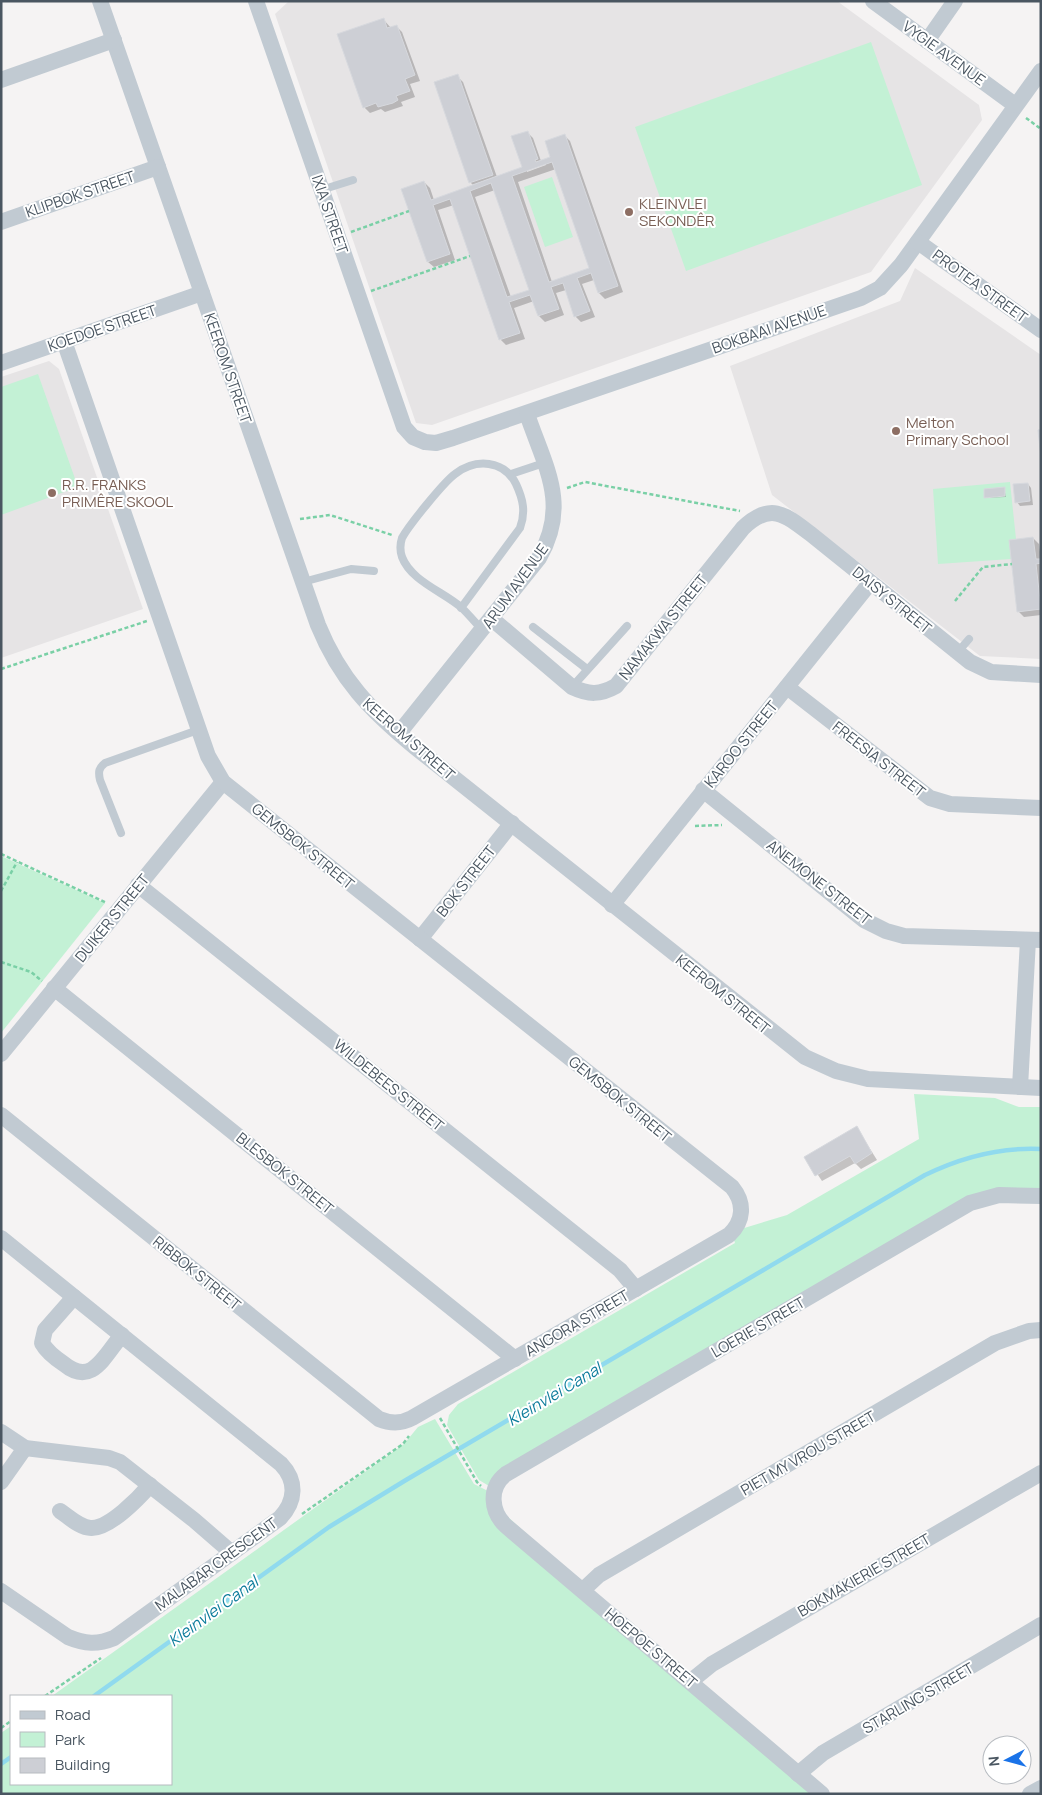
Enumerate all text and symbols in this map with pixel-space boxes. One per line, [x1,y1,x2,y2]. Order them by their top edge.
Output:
street label: VYGIE AVENUE [898,16,990,90]
street label: KLIPBOK STREET [22,165,138,223]
street label: IXIA STREET [307,172,353,256]
place label: KLEINVLEI SEKONDÊR [639,193,714,231]
marker: KLEINVLEI SEKONDÊR [623,206,635,218]
street label: PROTEA STREET [928,244,1032,328]
street label: KOEDOE STREET [45,300,159,356]
street label: BOKBAAI AVENUE [709,300,829,358]
street label: KEEROM STREET [199,310,257,426]
place label: Melton Primary School [906,412,1009,450]
marker: Melton Primary School [890,425,902,437]
place label: R.R. FRANKS PRIMÊRE SKOOL [62,474,174,512]
marker: R.R. FRANKS PRIMÊRE SKOOL [46,487,58,499]
street label: ARUM AVENUE [477,539,553,633]
street label: DAISY STREET [848,562,936,638]
street label: NAMAKWA STREET [614,570,712,684]
street label: KEEROM STREET [358,693,460,785]
street label: KAROO STREET [699,696,783,792]
street label: FREESIA STREET [828,716,930,802]
street label: GEMSBOK STREET [247,798,359,894]
street label: ANEMONE STREET [762,835,876,929]
street label: BOK STREET [431,841,501,921]
street label: DUIKER STREET [70,869,154,966]
street label: KEEROM STREET [671,949,775,1039]
street label: WILDEBEES STREET [330,1034,448,1136]
street label: GEMSBOK STREET [564,1051,676,1147]
street label: BLESBOK STREET [232,1127,338,1219]
street label: RIBBOK STREET [149,1231,245,1315]
street label: ANGORA STREET [521,1285,633,1361]
street label: LOERIE STREET [707,1292,809,1362]
water label: Kleinvlei Canal [503,1356,607,1431]
street label: PIET MY VROU STREET [737,1406,879,1500]
street label: MALABAR CRESCENT [151,1512,281,1616]
street label: BOKMAKIERIE STREET [794,1528,934,1622]
water label: Kleinvlei Canal [163,1569,264,1651]
street label: HOEPOE STREET [600,1603,702,1693]
street label: STARLING STREET [858,1657,978,1738]
legend [10,1695,172,1785]
text: Road [55,1704,91,1725]
text: Park [55,1729,85,1750]
north arrow [982,1735,1032,1785]
text: Building [55,1754,110,1775]
text: N [984,1755,1004,1767]

